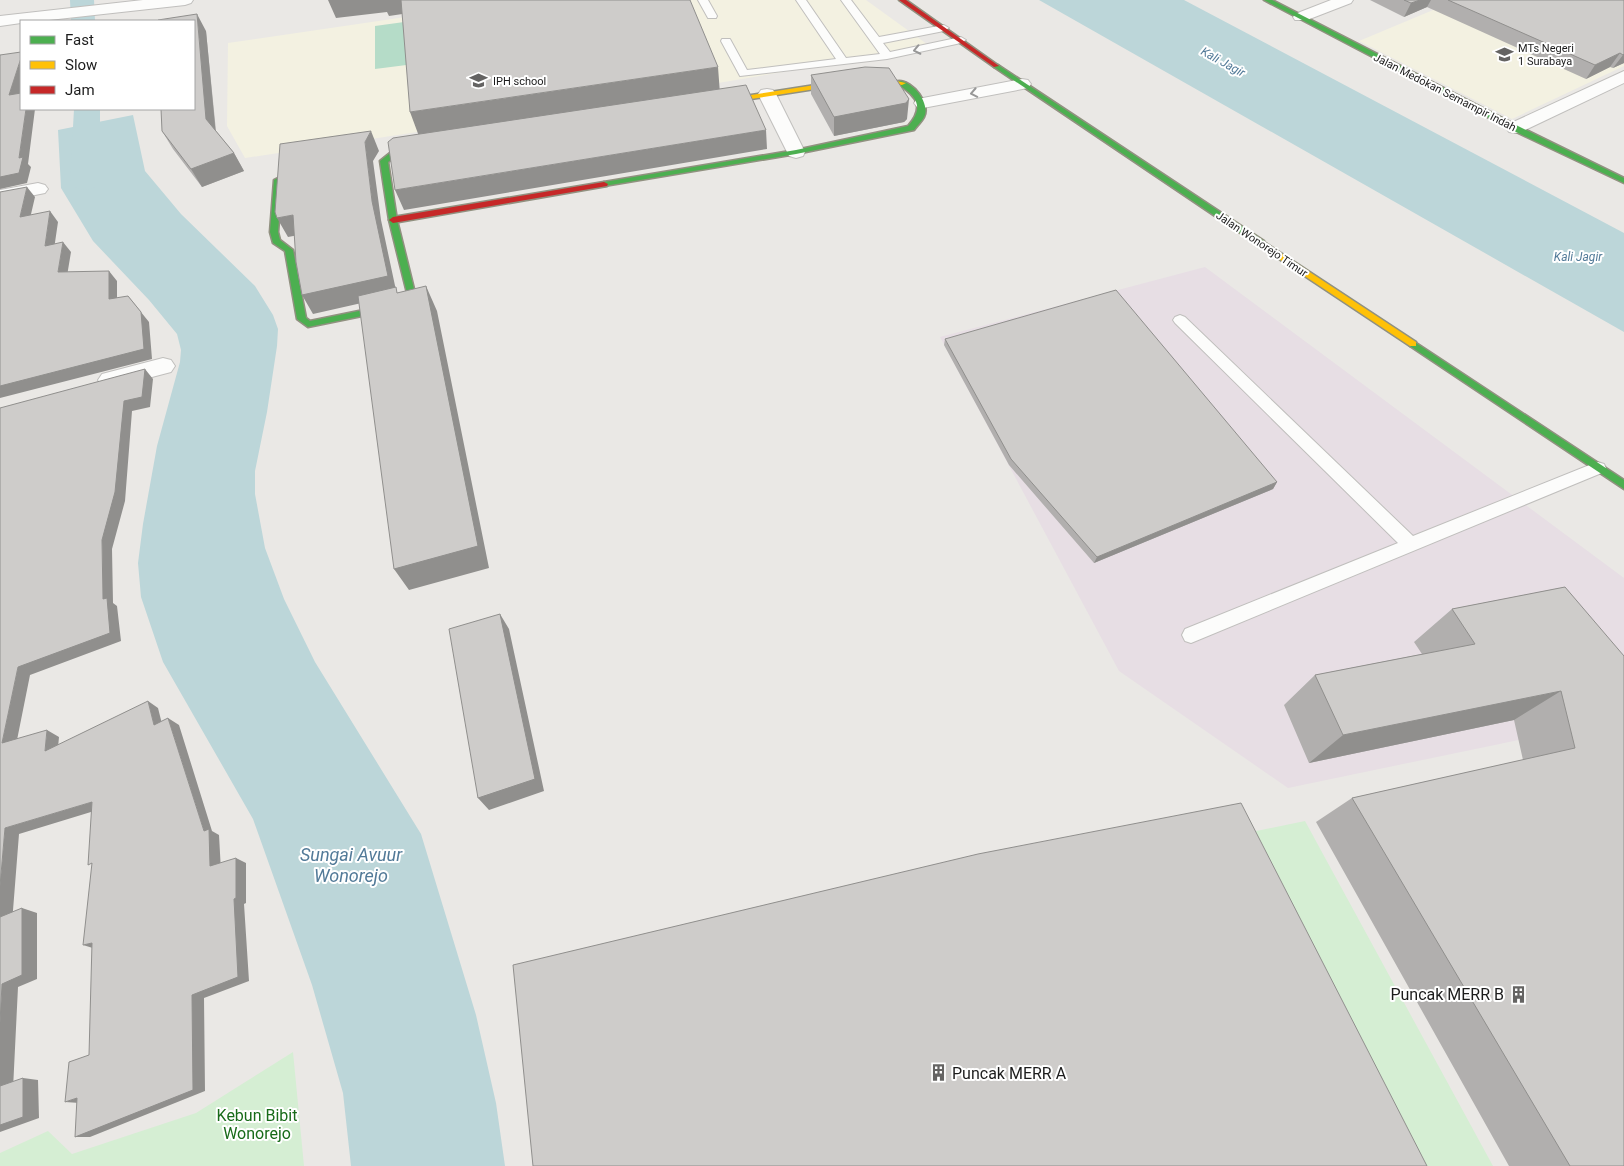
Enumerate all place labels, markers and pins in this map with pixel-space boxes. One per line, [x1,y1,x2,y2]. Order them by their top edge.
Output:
place label: MTs Negeri 1 Surabaya [1518,42,1574,68]
school or university icon: MTs Negeri 1 Surabaya [1494,44,1514,64]
school or university icon: IPH school [469,71,489,91]
place label: IPH school [493,75,546,88]
building icon: Puncak MERR B [1508,984,1528,1004]
place label: Puncak MERR B [1390,985,1504,1004]
building icon: Puncak MERR A [928,1063,948,1083]
place label: Puncak MERR A [952,1064,1067,1083]

